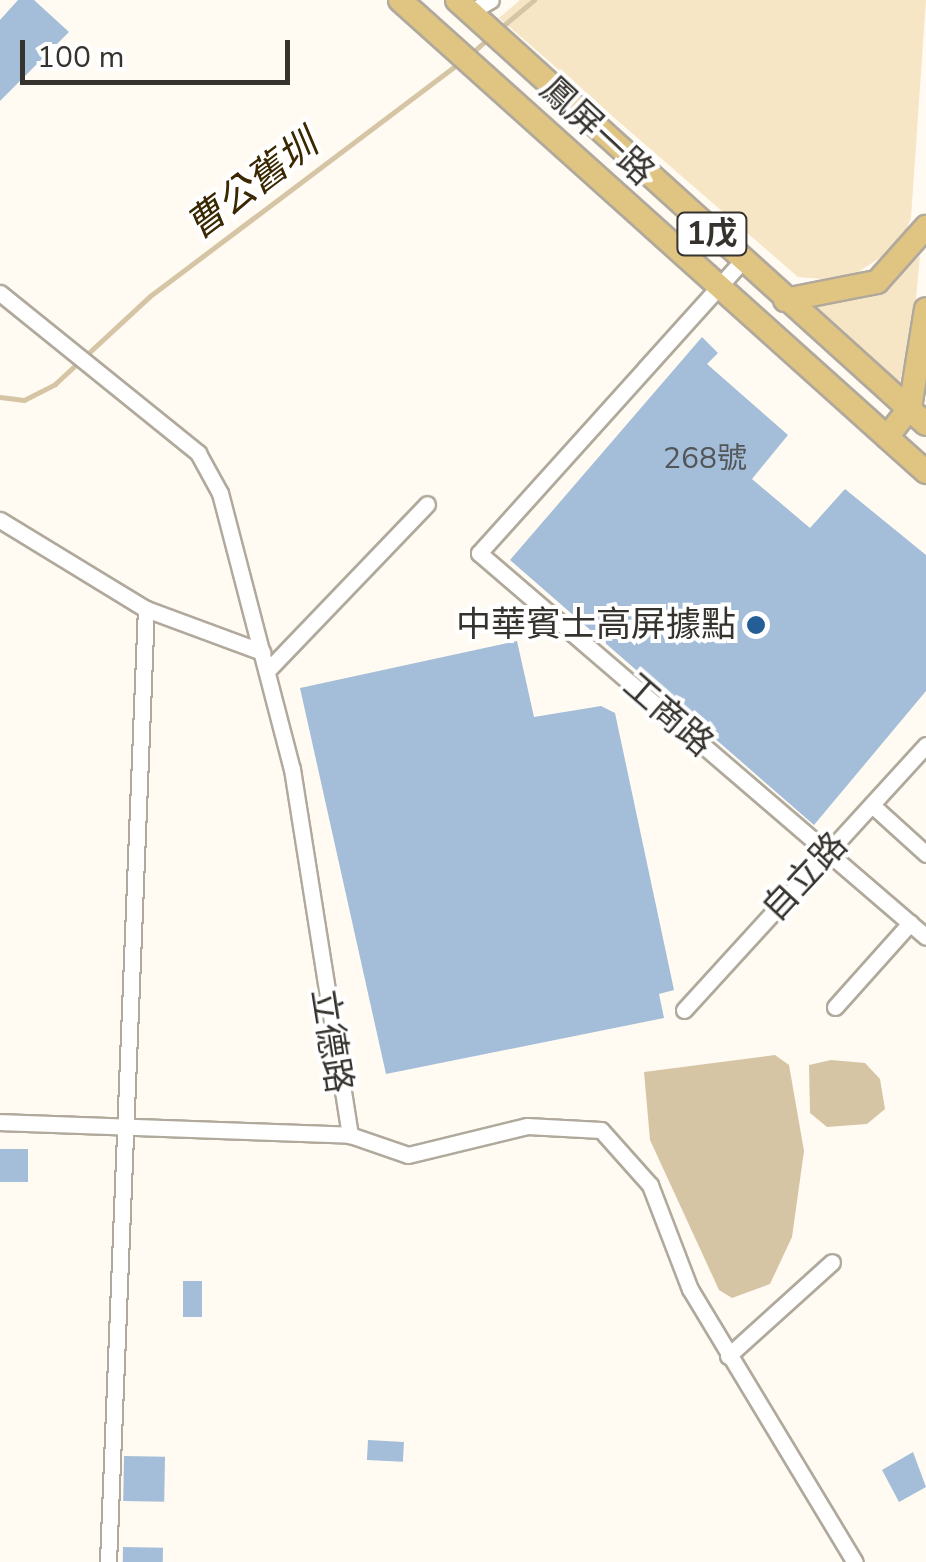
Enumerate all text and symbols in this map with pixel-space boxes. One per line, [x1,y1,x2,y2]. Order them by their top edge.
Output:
scale bar [25,20,295,82]
text: 100 m [37,37,124,78]
street label: 鳳屏一路 [531,68,663,194]
water label: 曹公舊圳 [178,121,326,249]
road number: 1戊 [674,207,750,261]
house number: 268號 [663,441,747,477]
place label: 中華賓士高屏據點 [456,604,736,646]
marker: 中華賓士高屏據點 [745,614,767,636]
street label: 工商路 [615,665,721,765]
street label: 自立路 [754,824,856,930]
street label: 立德路 [302,986,360,1096]

